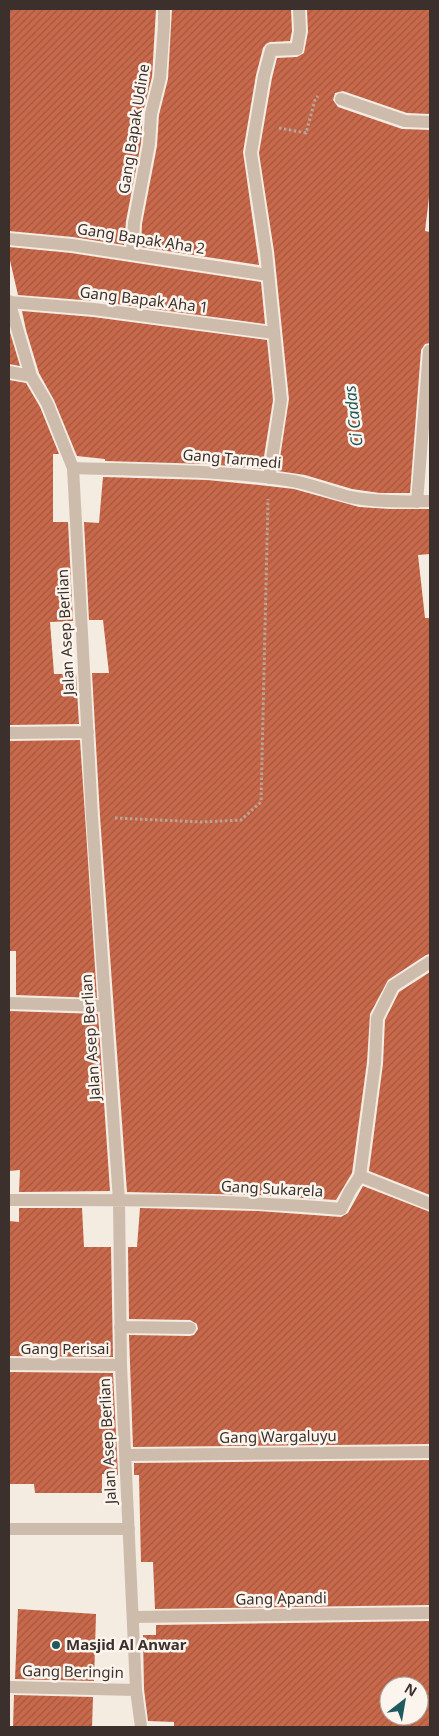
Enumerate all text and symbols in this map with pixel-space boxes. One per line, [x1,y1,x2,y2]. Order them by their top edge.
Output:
street label: Gang Bapak Udine [113,62,153,195]
street label: Gang Bapak Aha 2 [76,218,207,258]
street label: Gang Bapak Aha 1 [79,281,209,317]
water label: Ci Cadas [338,384,368,448]
street label: Gang Tarmedi [182,444,282,472]
street label: Jalan Asep Berlian [52,569,78,698]
street label: Jalan Asep Berlian [76,973,105,1103]
street label: Gang Sukarela [220,1175,324,1201]
street label: Gang Perisai [21,1338,109,1358]
street label: Jalan Asep Berlian [94,1378,120,1507]
street label: Gang Wargaluyu [219,1425,337,1447]
street label: Gang Apandi [235,1587,327,1609]
place label: Masjid Al Anwar [66,1634,187,1654]
marker: Masjid Al Anwar [50,1639,62,1651]
street label: Gang Beringin [22,1660,124,1682]
north arrow [379,1676,429,1726]
text: N [401,1678,421,1701]

